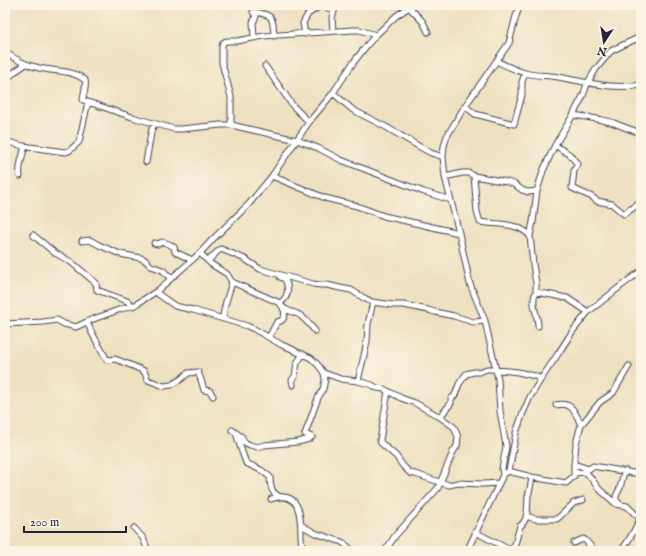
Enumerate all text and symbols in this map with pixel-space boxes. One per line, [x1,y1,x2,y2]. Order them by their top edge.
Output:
north arrow [584,22,624,62]
text: N [596,43,609,59]
scale bar [24,508,126,534]
text: 200 m [30,515,59,530]

